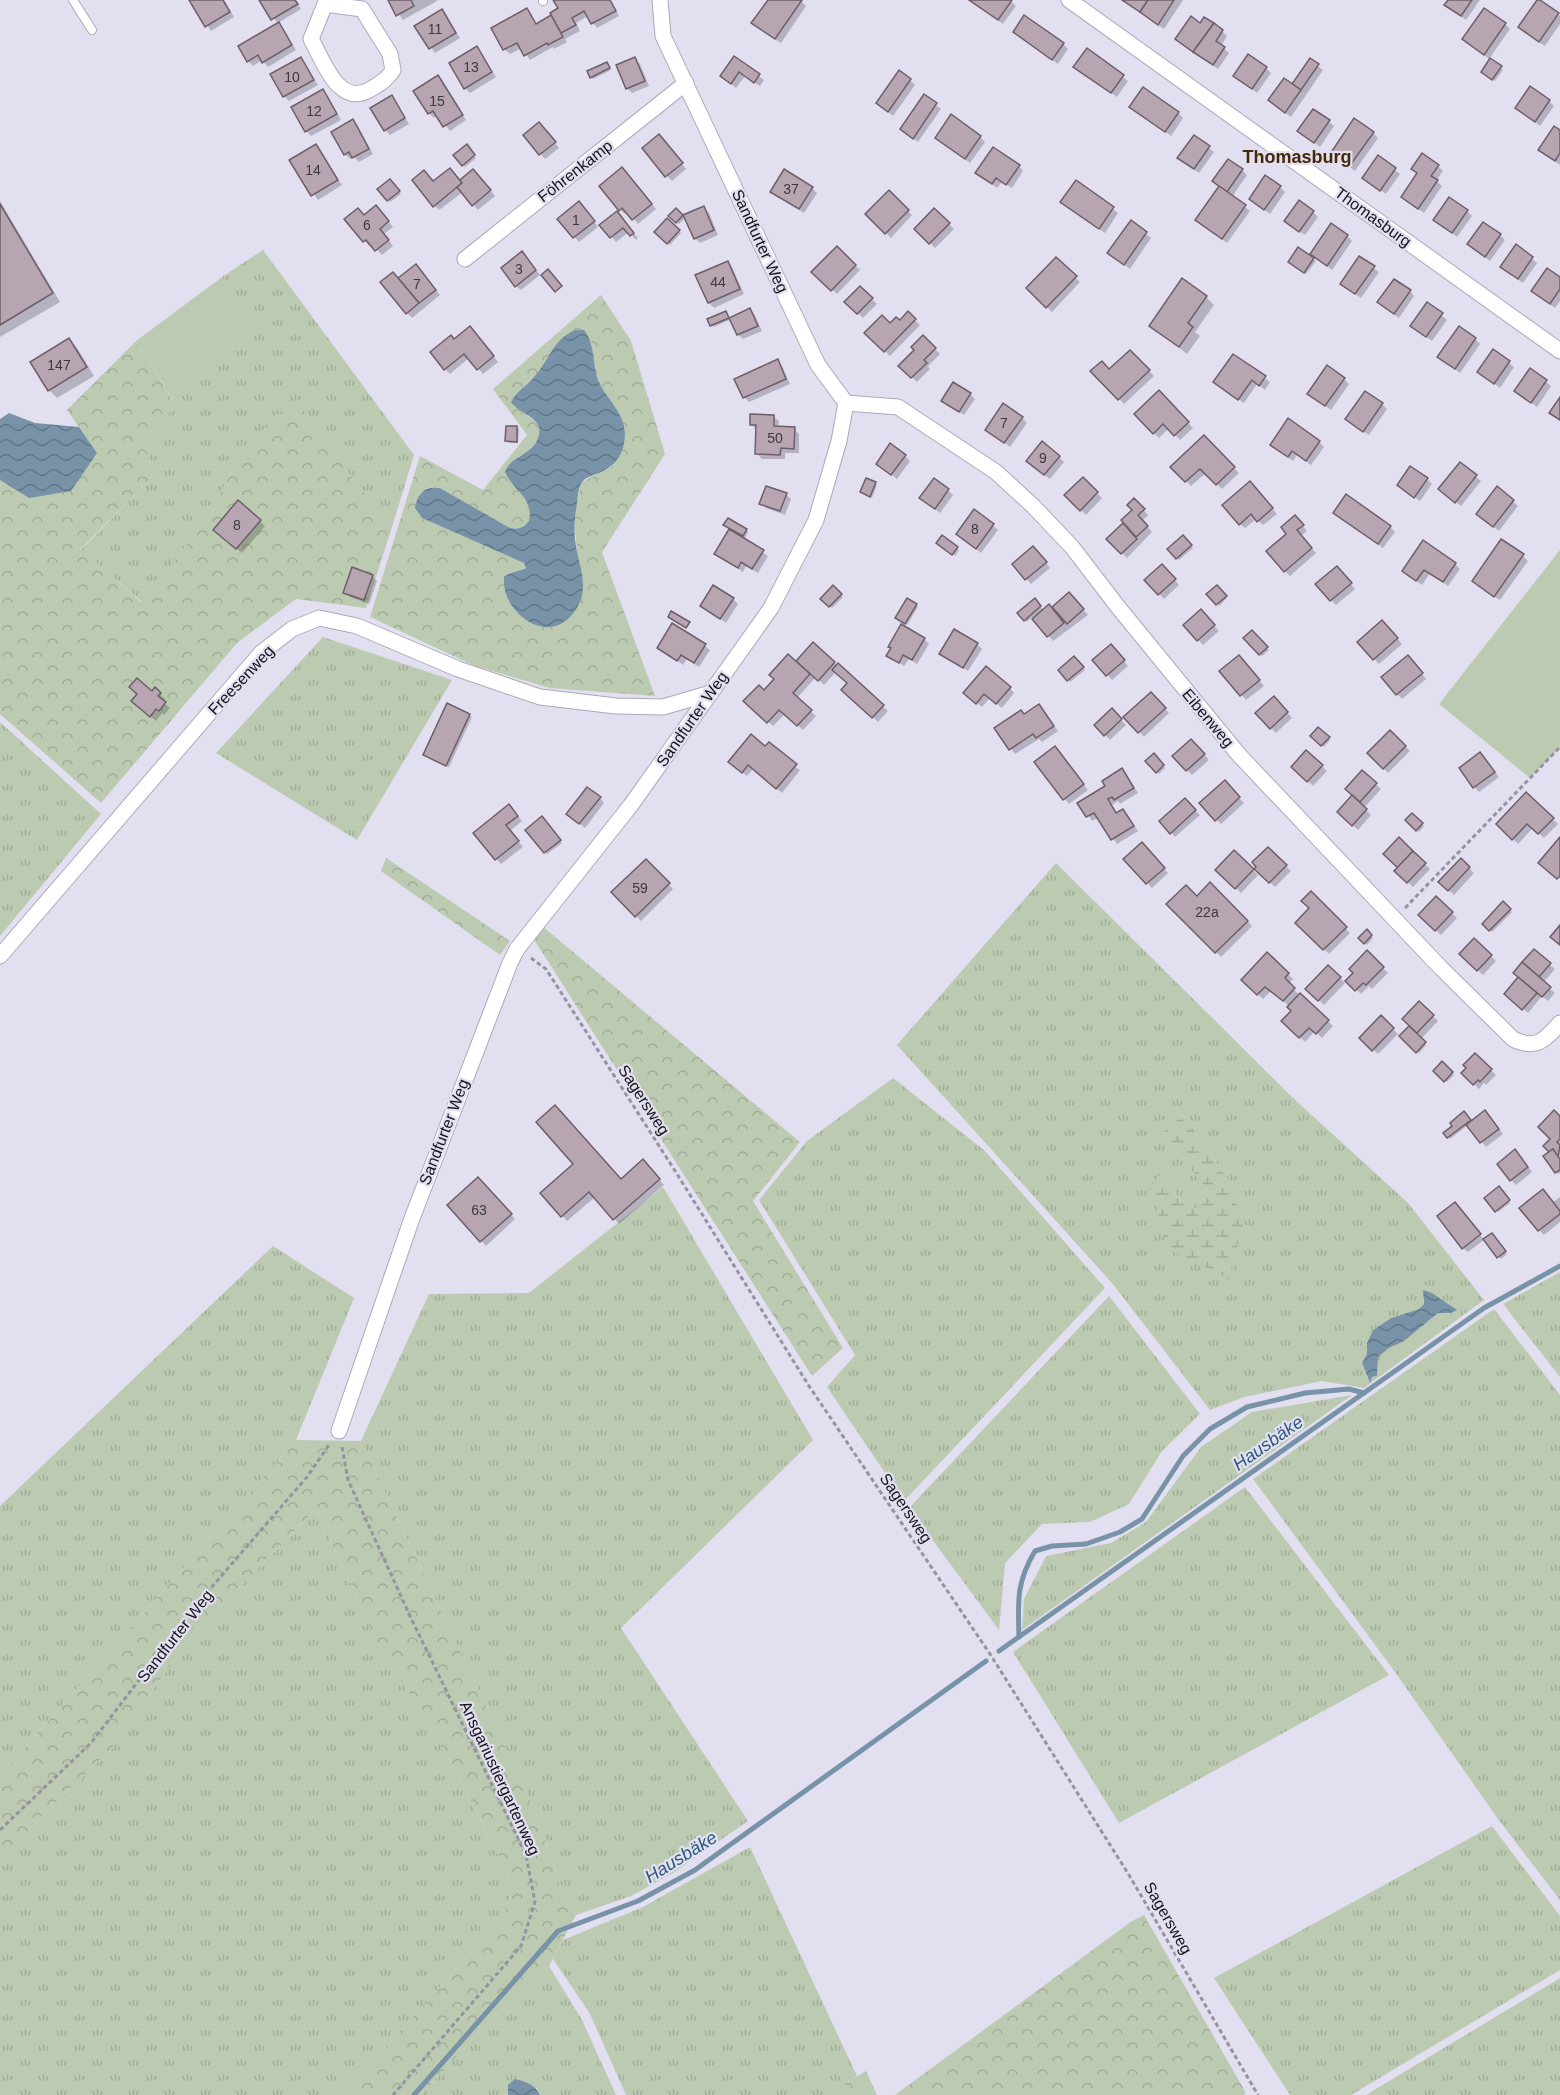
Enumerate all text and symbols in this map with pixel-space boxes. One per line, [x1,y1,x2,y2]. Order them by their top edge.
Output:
house number: 11 [428,21,442,37]
house number: 13 [463,59,479,75]
house number: 10 [284,69,300,85]
house number: 15 [429,93,445,109]
house number: 12 [306,103,322,119]
street label: Föhrenkamp [534,137,616,205]
district label: Thomasburg [1242,147,1352,167]
house number: 14 [305,162,321,178]
house number: 37 [783,181,799,197]
street label: Thomasburg [1332,184,1414,250]
street label: Sandfurter Weg [729,187,791,295]
house number: 1 [572,212,580,228]
house number: 6 [363,217,371,233]
house number: 3 [515,261,523,277]
house number: 44 [710,274,726,290]
house number: 7 [413,276,421,292]
house number: 147 [47,357,71,373]
house number: 7 [1000,415,1008,431]
house number: 50 [767,430,783,446]
house number: 9 [1039,450,1047,466]
house number: 8 [233,517,241,533]
house number: 8 [971,521,979,537]
street label: Freesenweg [205,642,277,718]
street label: Sandfurter Weg [653,668,731,770]
street label: Eibenweg [1179,686,1237,750]
house number: 59 [632,880,648,896]
house number: 22a [1195,904,1219,920]
street label: Sagersweg [615,1062,673,1138]
street label: Sandfurter Weg [416,1077,472,1187]
house number: 63 [471,1202,487,1218]
water label: Hausbäke [1229,1412,1307,1474]
street label: Sagersweg [877,1470,935,1546]
street label: Sandfurter Weg [134,1587,216,1685]
street label: Ansgariustiergartenweg [457,1698,543,1858]
water label: Hausbäke [641,1827,721,1887]
street label: Sagersweg [1141,1879,1195,1957]

